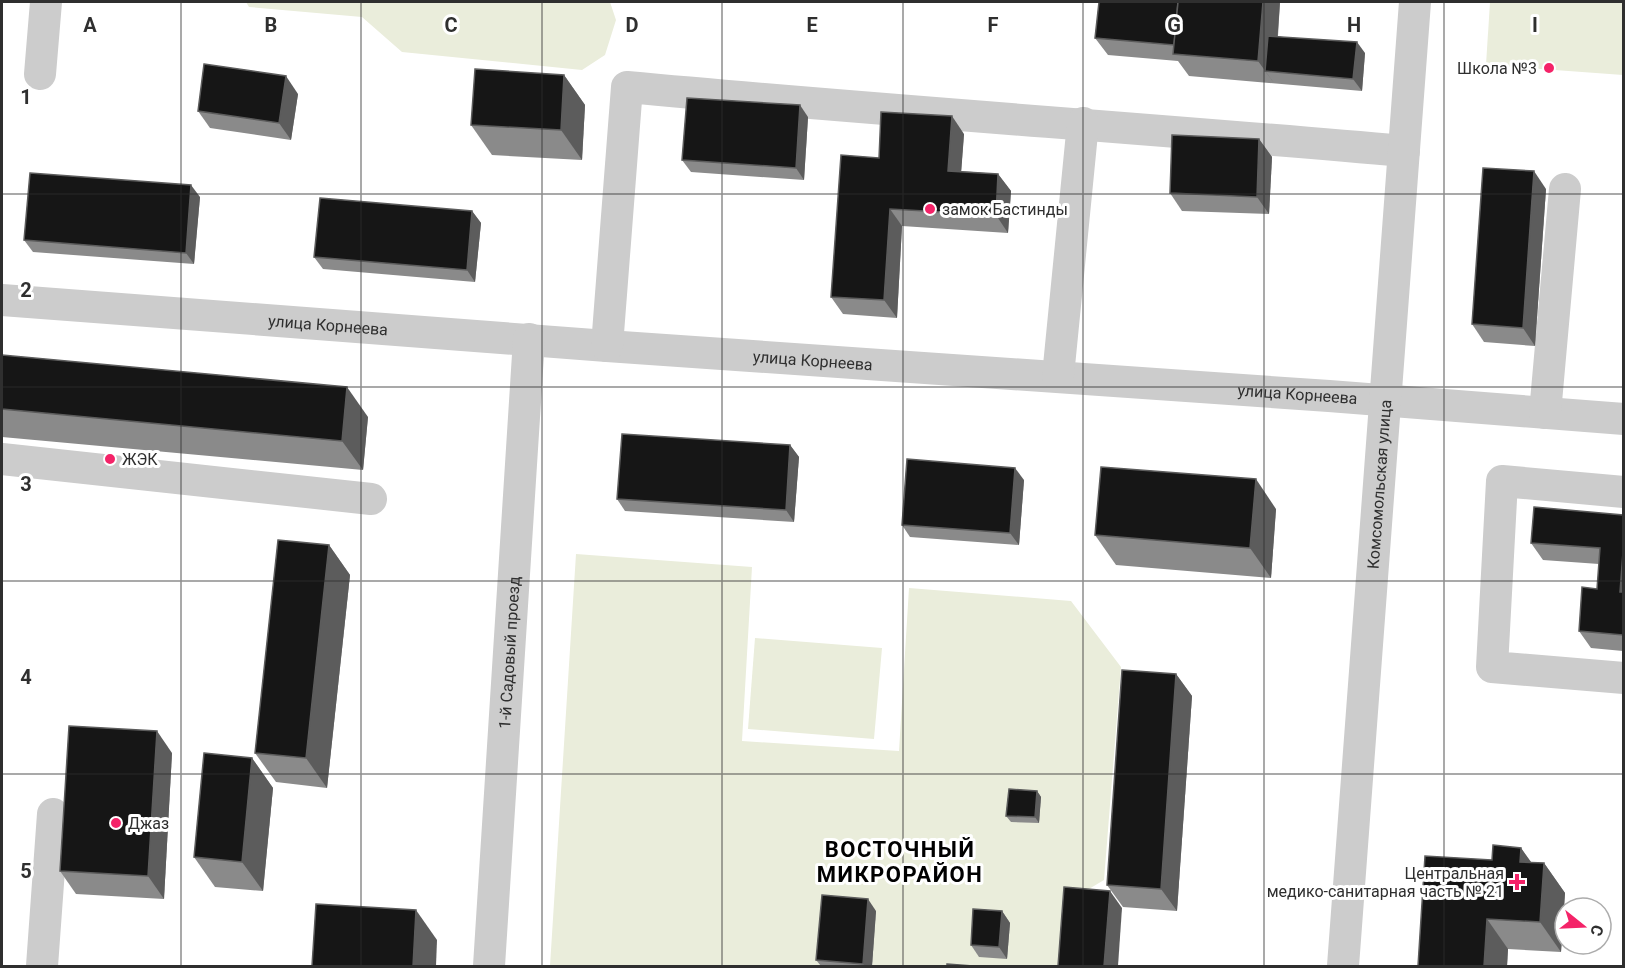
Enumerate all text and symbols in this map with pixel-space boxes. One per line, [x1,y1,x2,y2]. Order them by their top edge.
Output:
text: A [83,13,97,37]
text: B [265,13,277,37]
text: C [444,13,458,37]
text: D [626,13,639,37]
text: E [806,13,818,37]
text: F [988,13,999,37]
text: G [1167,13,1181,37]
text: H [1347,13,1361,37]
text: I [1532,13,1538,37]
place label: Школа №3 [1457,59,1537,78]
marker: Школа №3 [1542,61,1556,75]
text: 1 [20,85,32,109]
place label: замок Бастинды [942,200,1068,219]
marker: замок Бастинды [923,202,937,216]
text: 2 [20,278,32,302]
street label: улица Корнеева [267,311,389,339]
street label: улица Корнеева [752,347,873,374]
street label: улица Корнеева [1237,380,1358,408]
street label: Комсомольская улица [1363,399,1395,570]
place label: ЖЭК [122,450,158,469]
marker: ЖЭК [103,452,117,466]
text: 3 [20,472,32,496]
street label: 1-й Садовый проезд [495,575,523,730]
text: 4 [20,665,32,689]
place label: Джаз [128,814,169,833]
marker: Джаз [109,816,123,830]
district label: ВОСТОЧНЫЙ МИКРОРАЙОН [817,837,983,887]
text: 5 [20,859,32,883]
place label: Центральная медико-санитарная часть № 21 [1267,864,1504,901]
marker: Центральная медико-санитарная часть № 21 [1508,873,1526,891]
north arrow [1553,896,1613,956]
text: С [1586,923,1607,938]

